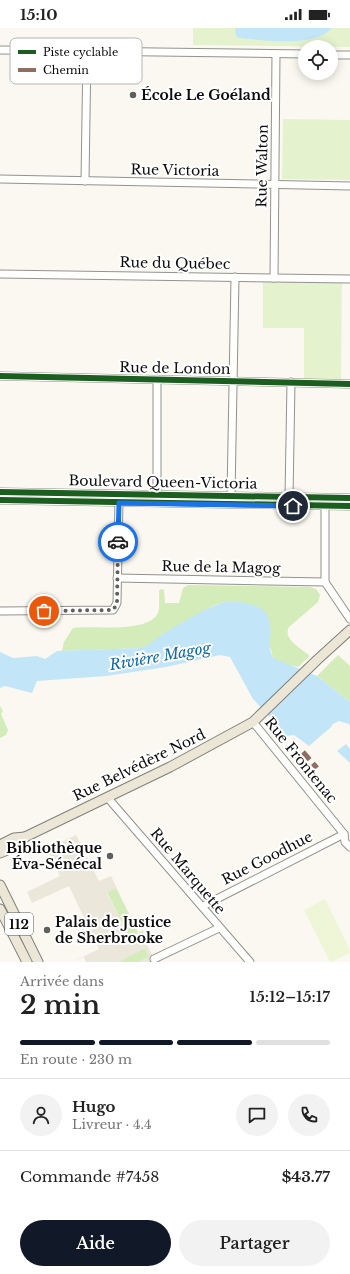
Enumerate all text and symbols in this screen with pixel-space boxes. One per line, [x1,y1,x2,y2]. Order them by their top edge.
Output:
text: 15:10 [20,5,58,24]
legend [10,38,142,84]
map controls [298,40,338,80]
button: locate [298,40,338,80]
text: Piste cyclable [43,45,118,59]
text: Chemin [43,63,89,77]
place label: École Le Goéland [141,86,271,104]
marker: École Le Goéland [128,90,138,100]
street label: Rue Walton [252,124,272,208]
street label: Rue Victoria [131,160,220,180]
street label: Rue du Québec [120,253,231,273]
street label: Rue de London [119,358,231,378]
street label: Boulevard Queen-Victoria [68,471,258,493]
pin [276,489,310,523]
icon: home [282,495,304,517]
courier [98,522,138,562]
icon: car [107,531,129,553]
street label: Rue de la Magog [161,557,281,577]
pin [27,594,61,628]
icon: bag [33,600,55,622]
water label: Rivière Magog [107,638,213,674]
street label: Rue Frontenac [261,713,341,807]
street label: Rue Belvédère Nord [70,725,209,805]
street label: Rue Marquette [147,824,229,918]
street label: Rue Goodhue [219,827,315,889]
place label: Bibliothèque Éva-Sénécal [6,839,102,873]
marker: Bibliothèque Éva-Sénécal [105,851,115,861]
road number: 112 [5,913,33,935]
place label: Palais de Justice de Sherbrooke [55,913,171,947]
marker: Palais de Justice de Sherbrooke [42,925,52,935]
text: Arrivée dans [20,973,104,990]
text: 15:12–15:17 [249,987,330,1006]
text: 2 min [20,989,100,1021]
text: En route · 230 m [20,1051,132,1068]
button: person [20,1094,62,1136]
button: chat [236,1094,278,1136]
button: phone [288,1094,330,1136]
text: Hugo [72,1097,115,1116]
text: Livreur · 4.4 [72,1116,152,1133]
text: Commande #7458 [20,1167,159,1186]
text: $43.77 [282,1167,330,1186]
button: Aide [20,1220,171,1266]
button: Partager [179,1220,330,1266]

